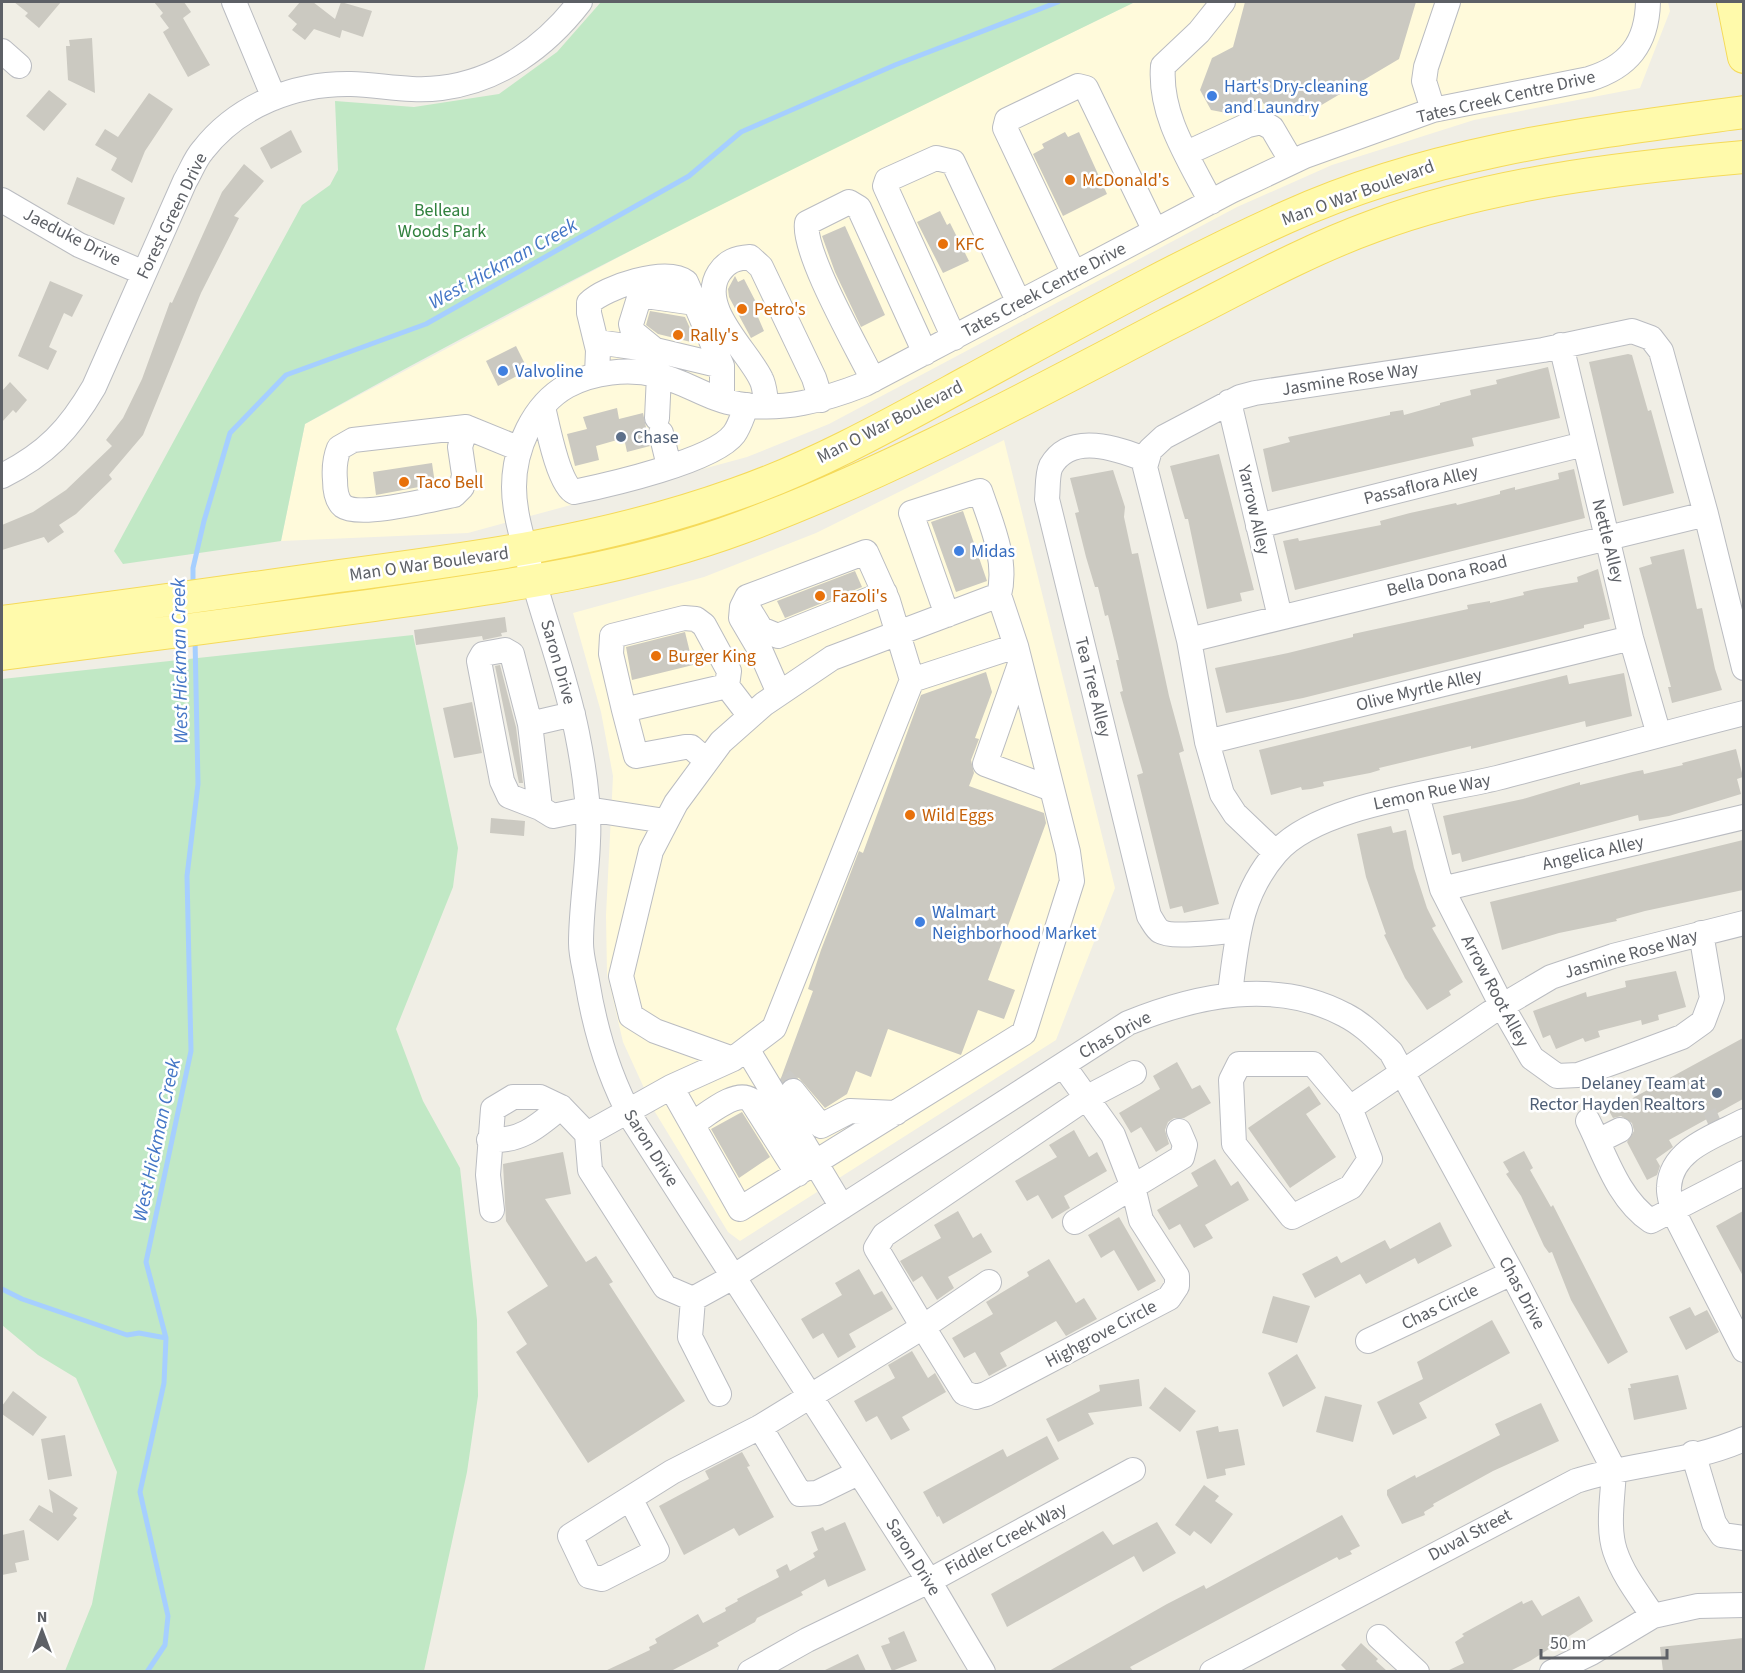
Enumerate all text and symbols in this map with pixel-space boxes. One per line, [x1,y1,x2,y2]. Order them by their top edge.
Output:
street label: Tates Creek Centre Drive [1414,64,1598,130]
place label: Hart's Dry-cleaning and Laundry [1224,74,1368,120]
marker: Hart's Dry-cleaning and Laundry [1205,89,1219,103]
street label: Forest Green Drive [131,149,213,283]
street label: Man O War Boulevard [1278,154,1438,232]
place label: McDonald's [1082,168,1169,193]
marker: McDonald's [1063,173,1077,187]
park label: Belleau Woods Park [398,198,486,244]
street label: Jaeduke Drive [19,202,125,272]
water label: West Hickman Creek [424,211,583,317]
place label: KFC [955,232,984,257]
street label: Tates Creek Centre Drive [958,236,1131,344]
marker: KFC [936,237,950,251]
place label: Petro's [754,297,806,322]
marker: Petro's [735,302,749,316]
place label: Rally's [690,323,739,348]
marker: Rally's [671,328,685,342]
street label: Jasmine Rose Way [1280,356,1421,402]
place label: Valvoline [515,359,583,384]
marker: Valvoline [496,364,510,378]
street label: Man O War Boulevard [813,374,967,470]
place label: Chase [633,425,679,450]
marker: Chase [614,430,628,444]
street label: Passaflora Alley [1361,459,1481,511]
street label: Yarrow Alley [1231,462,1277,558]
place label: Taco Bell [416,470,483,495]
marker: Taco Bell [397,475,411,489]
street label: Nettle Alley [1586,496,1631,586]
place label: Midas [971,539,1015,564]
street label: Man O War Boulevard [348,540,510,588]
marker: Midas [952,544,966,558]
street label: Bella Dona Road [1384,549,1510,603]
water label: West Hickman Creek [165,577,195,744]
place label: Fazoli's [832,584,887,609]
marker: Fazoli's [813,589,827,603]
street label: Saron Drive [534,617,582,707]
street label: Tea Tree Alley [1068,634,1118,740]
place label: Burger King [668,644,756,669]
marker: Burger King [649,649,663,663]
street label: Olive Myrtle Alley [1353,662,1485,718]
street label: Lemon Rue Way [1371,767,1494,817]
place label: Wild Eggs [922,803,994,828]
marker: Wild Eggs [903,808,917,822]
street label: Angelica Alley [1540,829,1647,877]
place label: Walmart Neighborhood Market [932,900,1097,946]
marker: Walmart Neighborhood Market [913,915,927,929]
street label: Jasmine Rose Way [1561,923,1701,985]
street label: Arrow Root Alley [1455,931,1535,1052]
street label: Chas Drive [1074,1005,1156,1065]
water label: West Hickman Creek [126,1055,188,1224]
place label: Delaney Team at Rector Hayden Realtors [1529,1071,1705,1117]
marker: Delaney Team at Rector Hayden Realtors [1710,1086,1724,1100]
street label: Saron Drive [617,1104,685,1192]
street label: Chas Drive [1492,1252,1552,1334]
street label: Chas Circle [1397,1278,1483,1336]
street label: Highgrove Circle [1041,1294,1161,1374]
street label: Fiddler Creek Way [941,1496,1072,1582]
street label: Duval Street [1424,1503,1516,1567]
street label: Saron Drive [879,1513,947,1601]
north arrow [12,1601,72,1661]
text: N [37,1606,47,1628]
scale bar [1541,1622,1667,1660]
text: 50 m [1550,1631,1586,1656]

